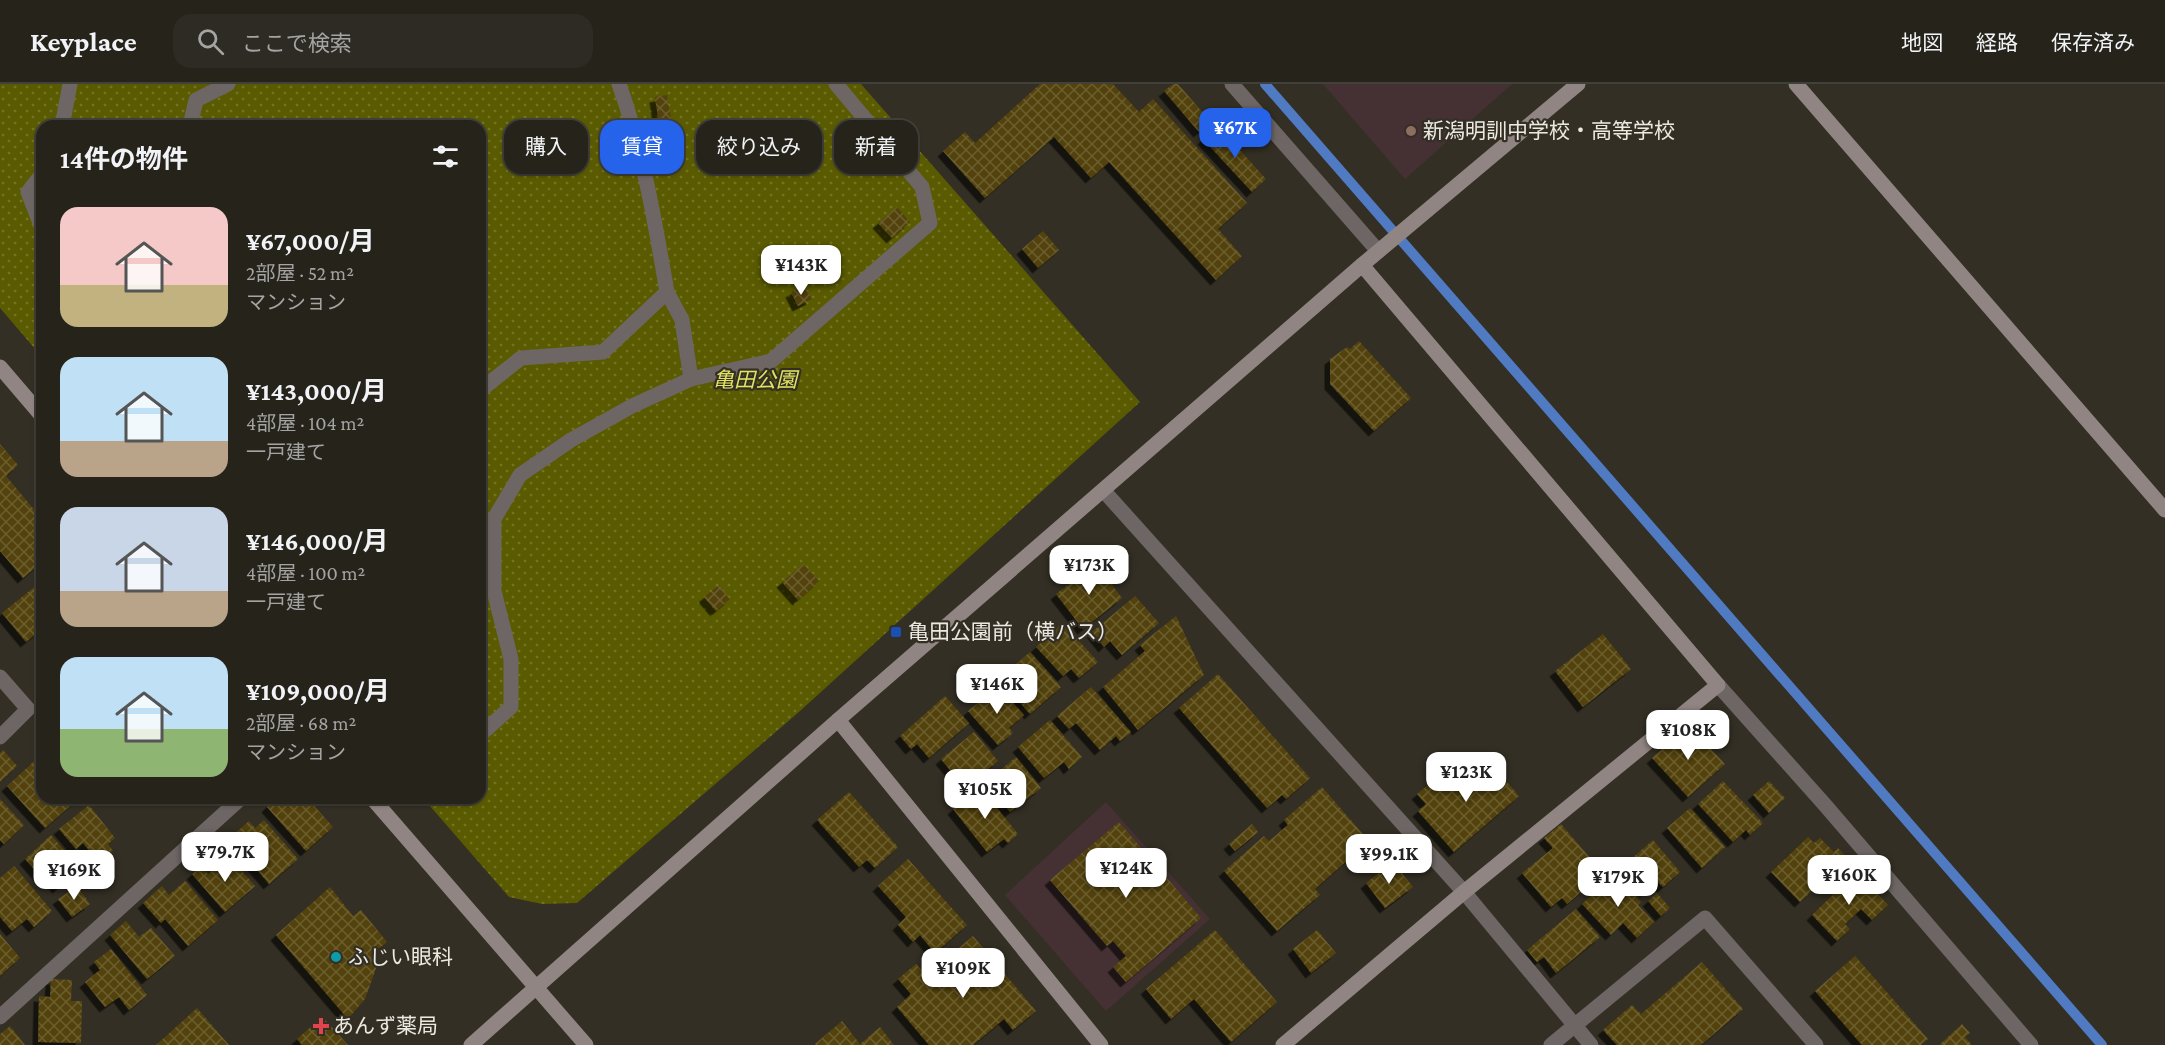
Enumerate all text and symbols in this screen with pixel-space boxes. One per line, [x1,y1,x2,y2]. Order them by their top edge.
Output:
search box [173,14,593,68]
icon: search [194,25,227,58]
text: Keyplace [30,26,137,57]
text: ここで検索 [242,31,352,56]
text: 地図 [1901,31,1943,55]
text: 経路 [1976,31,2018,55]
text: 保存済み [2051,31,2135,55]
pin: ¥67K [1199,108,1271,159]
text: ¥67K [1213,116,1257,138]
place label: 新潟明訓中学校・高等学校 [1423,119,1675,143]
chip: 購入 [504,120,588,174]
chip: 賃貸 [600,120,684,174]
chip: 絞り込み [696,120,822,174]
chip: 新着 [834,120,918,174]
marker: 新潟明訓中学校・高等学校 [1404,124,1418,138]
icon: filters [429,140,462,173]
text: 14件の物件 [60,145,188,174]
text: ¥67,000/月 [246,227,375,256]
icon: home [108,231,180,303]
pin: ¥143K [759,245,843,296]
text: ¥143K [775,253,827,275]
text: 2部屋 · 52 m² [246,262,354,284]
text: マンション [246,291,346,313]
park label: 亀田公園 [713,368,800,392]
text: ¥143,000/月 [246,377,387,406]
icon: home [108,381,180,453]
text: 4部屋 · 104 m² [246,412,364,434]
text: 一戸建て [246,441,326,463]
text: ¥146,000/月 [246,527,389,556]
icon: home [108,531,180,603]
pin: ¥173K [1047,545,1131,596]
text: ¥173K [1064,553,1114,575]
text: 4部屋 · 100 m² [246,562,365,584]
text: 一戸建て [246,591,326,613]
place label: 亀田公園前（横バス） [908,620,1118,644]
marker: 亀田公園前（横バス） [889,625,903,639]
pin: ¥146K [955,664,1039,715]
text: ¥146K [970,672,1024,694]
text: ¥109,000/月 [246,677,390,706]
icon: home [108,681,180,753]
pin: ¥108K [1646,710,1730,761]
text: 2部屋 · 68 m² [246,712,356,734]
text: ¥108K [1660,718,1716,740]
text: マンション [246,741,346,763]
pin: ¥123K [1424,752,1508,803]
text: ¥123K [1440,760,1492,782]
pin: ¥105K [943,769,1027,820]
text: ¥105K [958,777,1012,799]
pin: ¥79.7K [176,832,274,883]
pin: ¥99.1K [1340,834,1438,885]
text: ¥79.7K [196,840,254,862]
text: ¥99.1K [1360,842,1418,864]
pin: ¥124K [1084,848,1168,899]
pin: ¥169K [32,850,116,901]
pin: ¥160K [1807,855,1891,906]
text: ¥124K [1100,856,1152,878]
pin: ¥179K [1576,857,1660,908]
text: ¥169K [48,858,100,880]
text: ¥160K [1822,863,1876,885]
text: ¥179K [1592,865,1644,887]
place label: ふじい眼科 [348,945,453,969]
pin: ¥109K [921,948,1005,999]
marker: ふじい眼科 [329,950,343,964]
text: ¥109K [936,956,990,978]
place label: あんず薬局 [333,1014,438,1038]
marker: あんず薬局 [314,1019,328,1033]

